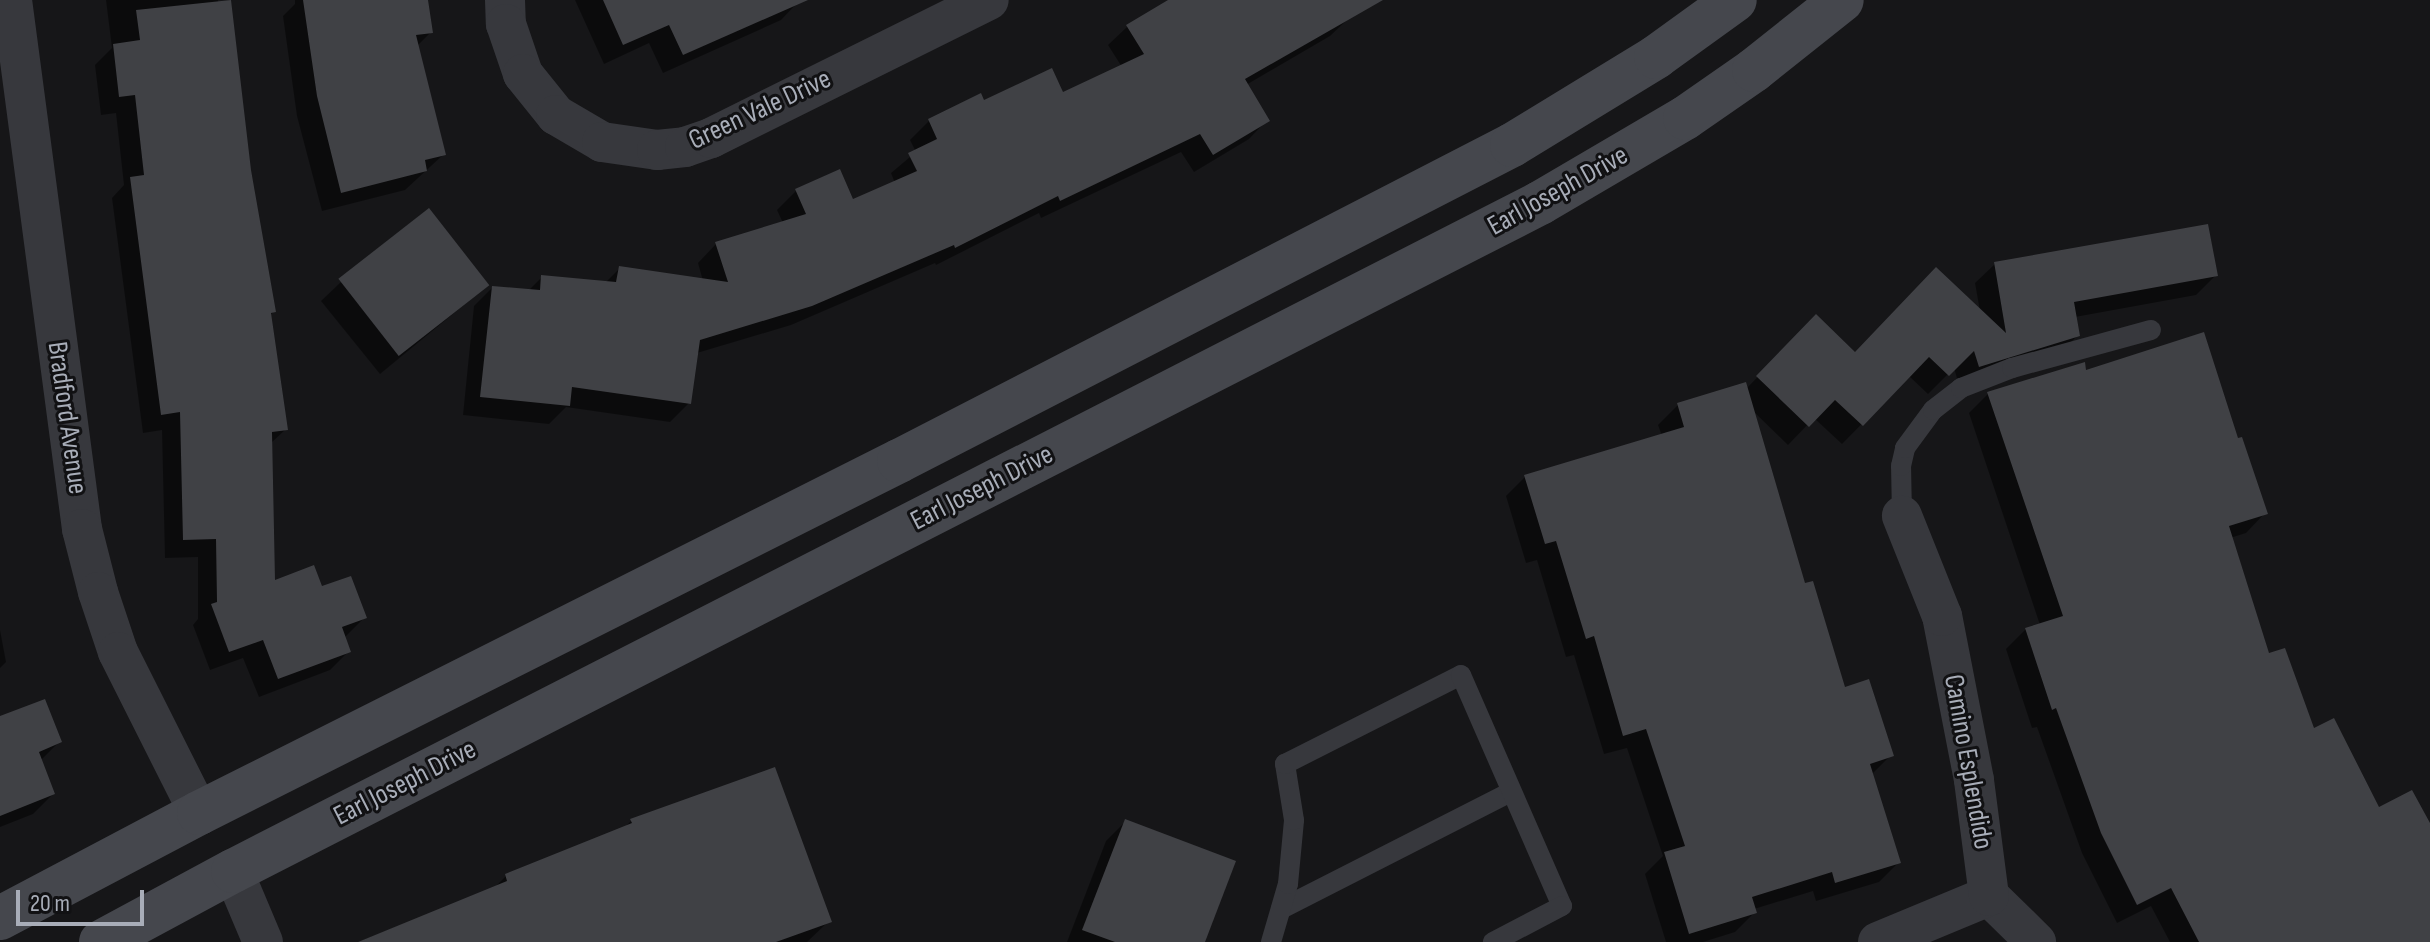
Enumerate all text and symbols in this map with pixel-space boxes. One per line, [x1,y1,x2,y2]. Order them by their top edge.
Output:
street label: Green Vale Drive [684,62,836,158]
street label: Earl Joseph Drive [1482,139,1634,243]
street label: Bradford Avenue [40,340,94,496]
street label: Earl Joseph Drive [905,438,1059,538]
street label: Camino Esplendido [1936,672,2000,852]
street label: Earl Joseph Drive [328,733,482,833]
scale bar [20,874,148,924]
text: 20 m [30,889,70,918]

